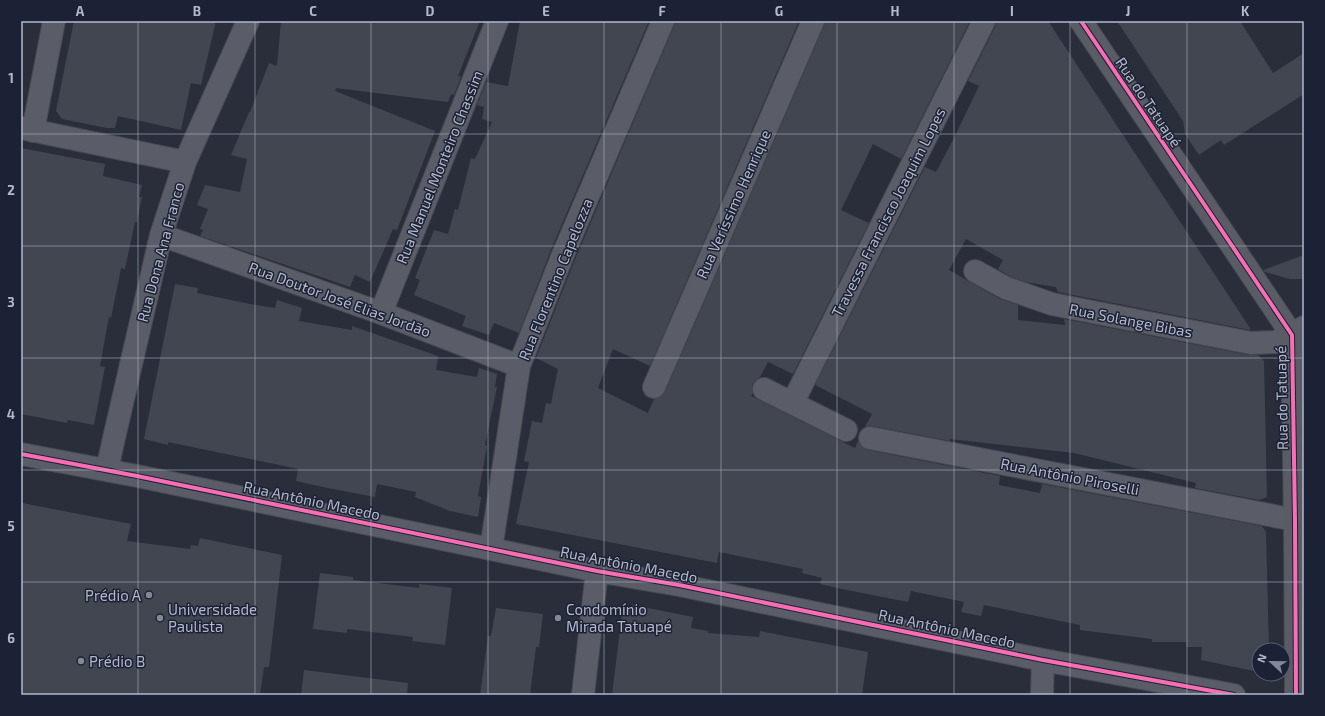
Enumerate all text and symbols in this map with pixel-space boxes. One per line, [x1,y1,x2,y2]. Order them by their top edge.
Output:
text: A [76,3,85,19]
text: B [193,3,201,19]
text: C [309,3,317,19]
text: D [426,3,435,19]
text: E [542,3,550,19]
text: F [658,3,666,19]
text: G [775,3,783,19]
text: H [891,3,900,19]
text: I [1010,3,1014,19]
text: J [1126,3,1130,19]
text: K [1241,3,1250,19]
street label: Rua do Tatuapé [1112,54,1186,150]
street label: Rua Manuel Monteiro Chassim [392,68,486,266]
text: 1 [8,70,14,86]
street label: Travessa Francisco Joaquim Lopes [827,104,949,320]
street label: Rua Veríssimo Henrique [692,127,774,281]
street label: Rua Dona Ana Franco [133,180,187,324]
text: 2 [7,182,15,198]
street label: Rua Florentino Capelozza [514,195,596,363]
street label: Rua Doutor José Elias Jordão [247,258,433,340]
text: 3 [7,294,15,310]
street label: Rua Solange Bibas [1068,299,1194,341]
street label: Rua do Tatuapé [1271,346,1291,450]
text: 4 [7,406,15,422]
street label: Rua Antônio Piroselli [999,454,1141,498]
street label: Rua Antônio Macedo [242,477,382,523]
text: 5 [7,518,15,534]
street label: Rua Antônio Macedo [559,542,699,586]
place label: Prédio A [85,586,142,604]
marker: Prédio A [144,590,154,600]
place label: Universidade Paulista [168,600,257,635]
place label: Condomínio Mirada Tatuapé [566,600,672,635]
street label: Rua Antônio Macedo [877,605,1017,651]
marker: Universidade Paulista [155,613,165,623]
marker: Condomínio Mirada Tatuapé [553,613,563,623]
text: 6 [7,630,15,646]
north arrow [1251,642,1291,682]
place label: Prédio B [89,652,145,670]
text: N [1254,652,1269,664]
marker: Prédio B [76,656,86,666]

